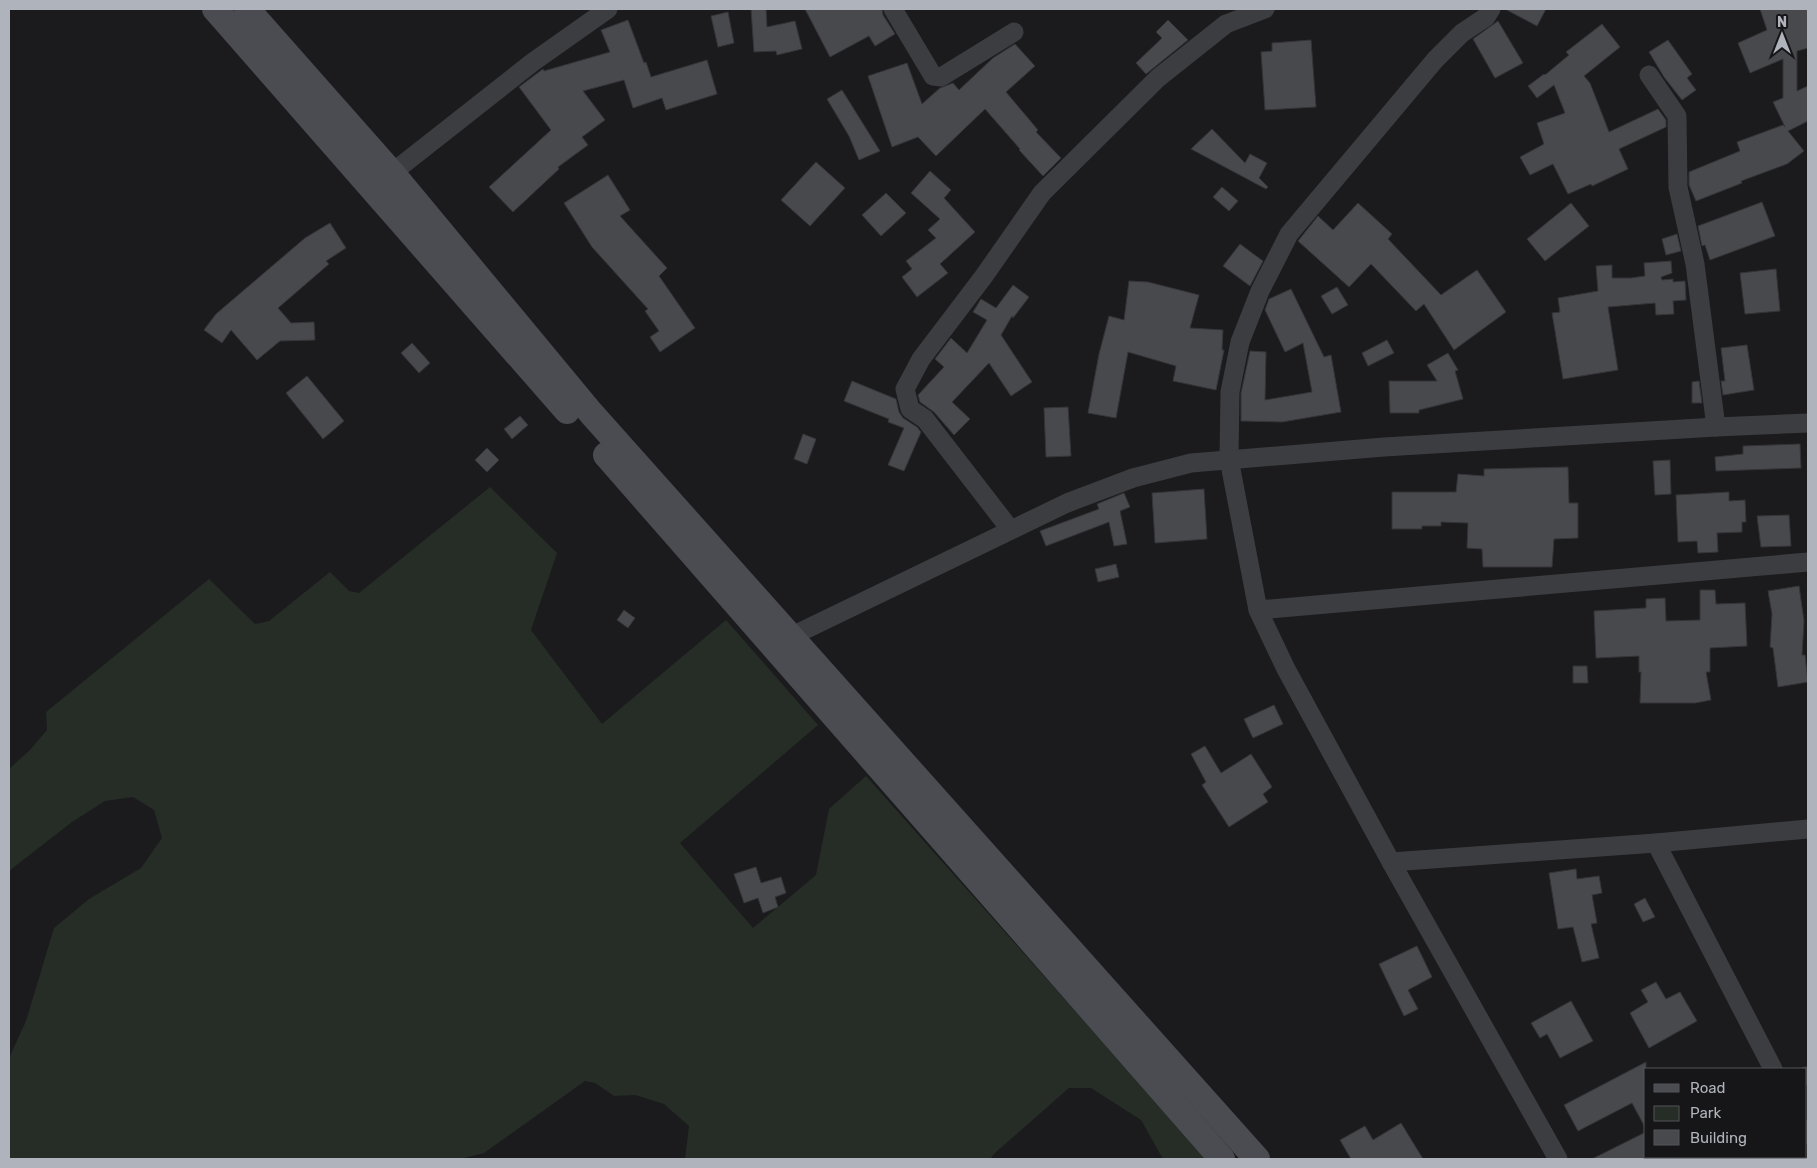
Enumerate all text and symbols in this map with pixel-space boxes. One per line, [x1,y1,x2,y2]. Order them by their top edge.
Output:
north arrow [1757,10,1807,60]
text: N [1777,14,1787,31]
legend [1644,1068,1807,1158]
text: Road [1690,1079,1726,1097]
text: Park [1690,1104,1721,1122]
text: Building [1690,1129,1747,1147]

